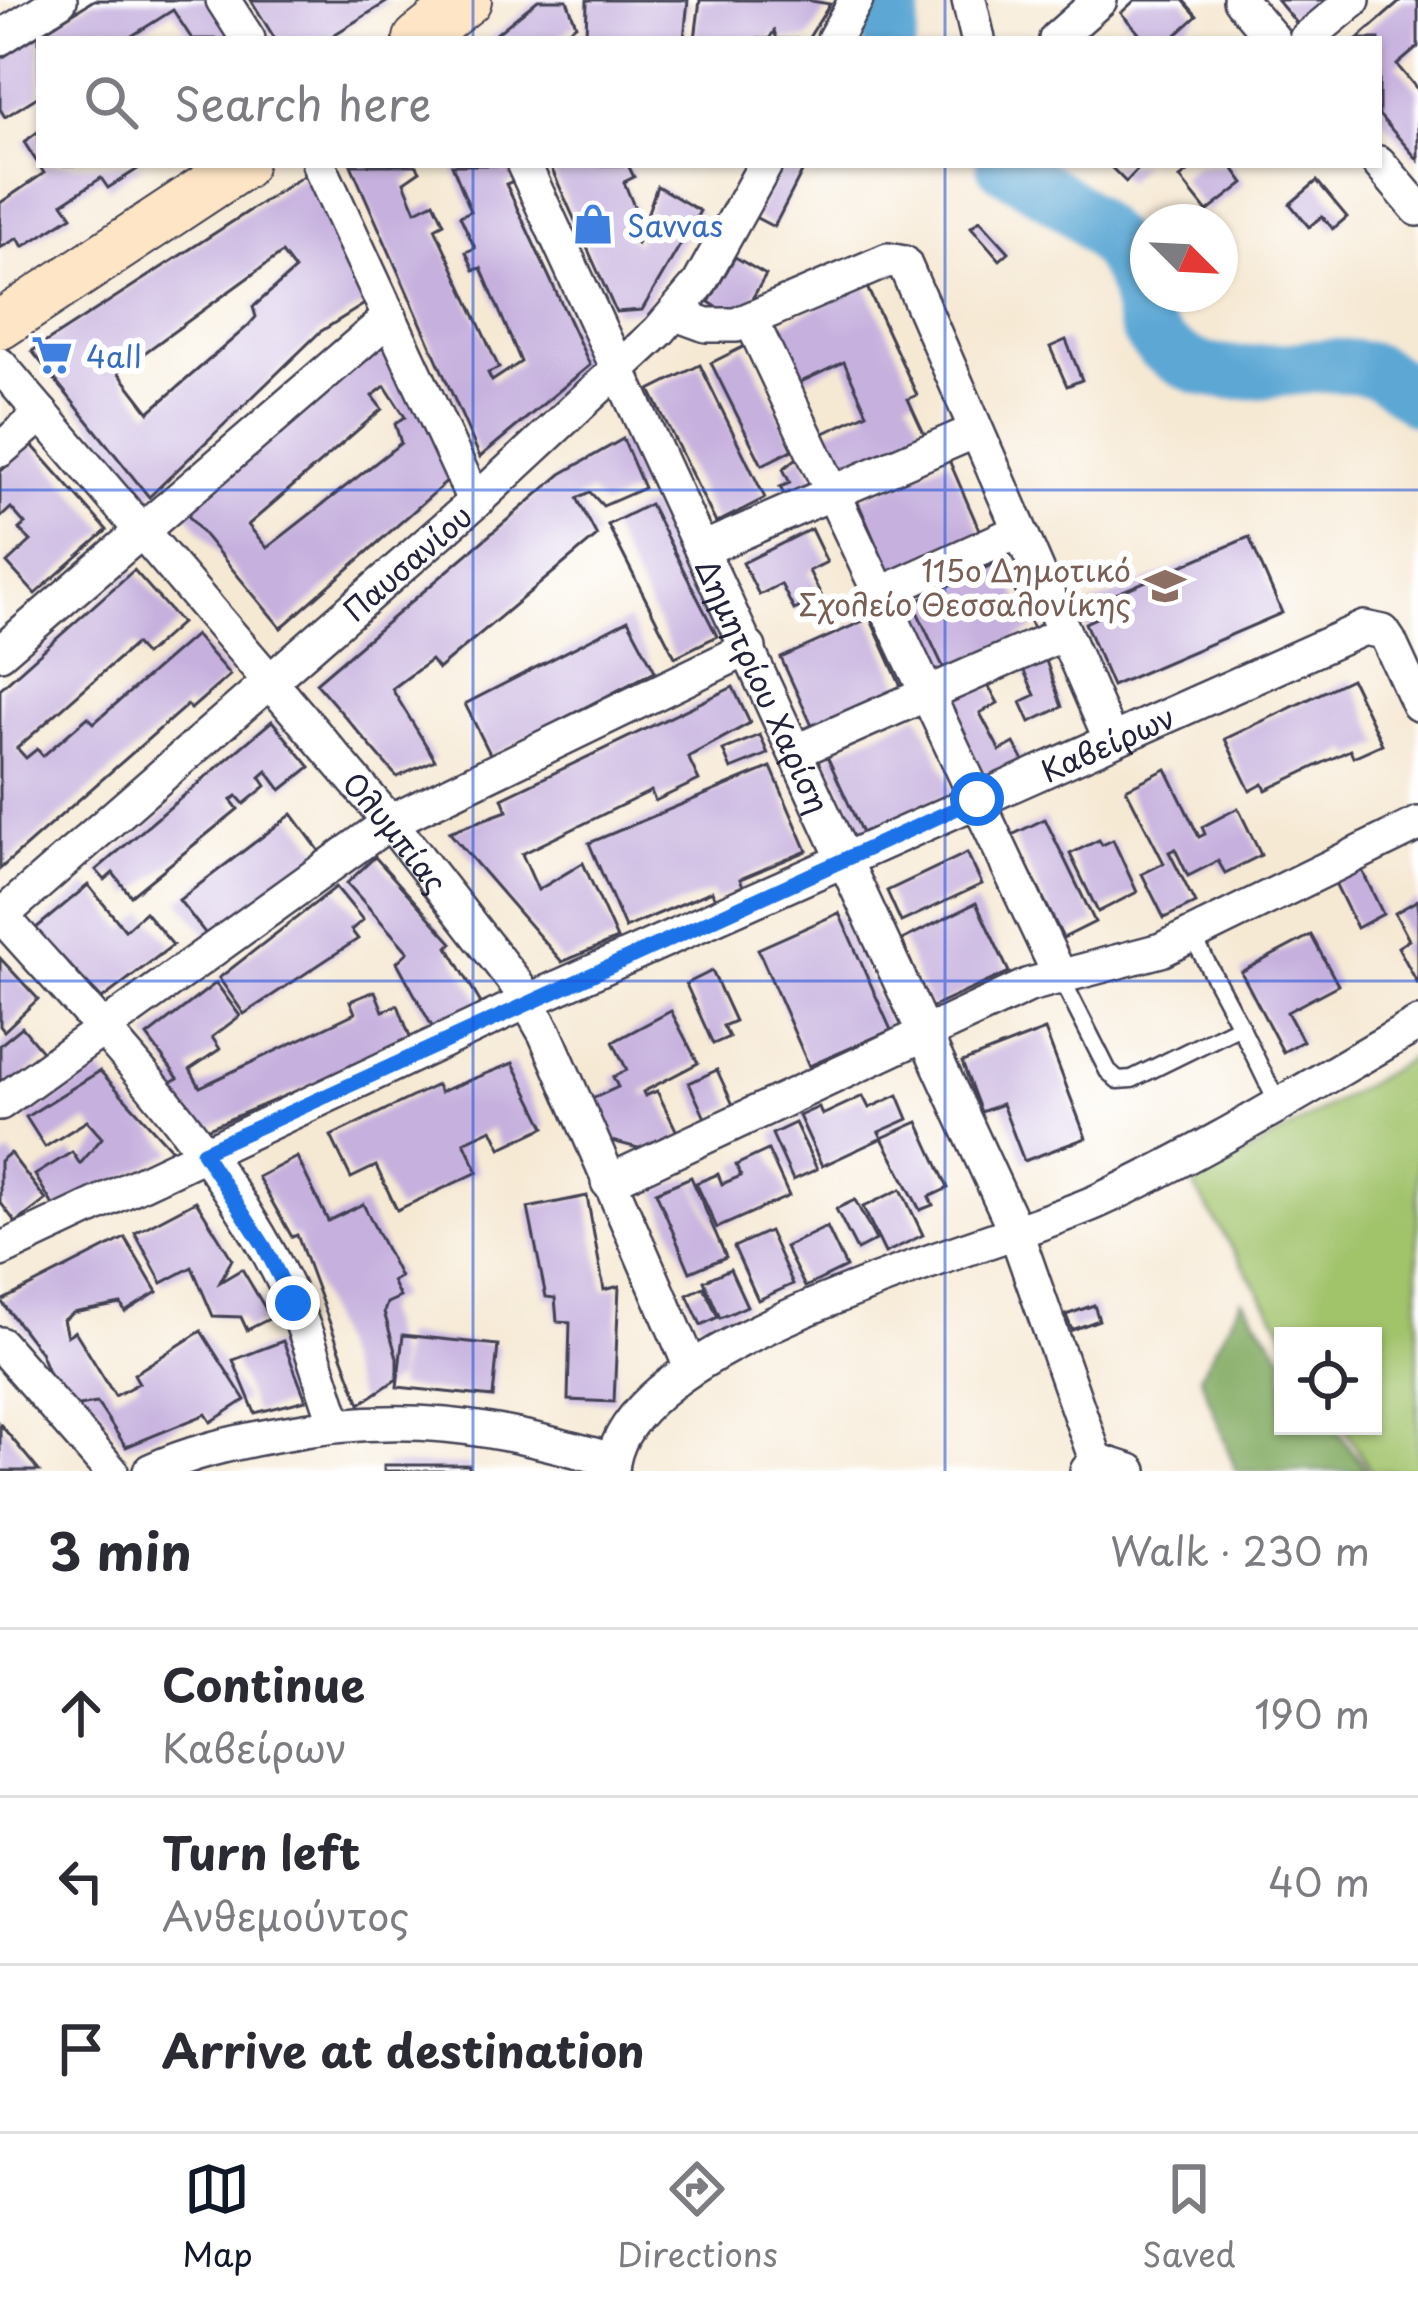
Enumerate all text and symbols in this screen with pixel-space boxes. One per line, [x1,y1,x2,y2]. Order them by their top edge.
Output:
search box [36,36,1382,168]
text: Search here [174,68,431,136]
icon: search [78,69,144,135]
shop icon: Savvas [570,201,616,247]
place label: Savvas [627,202,723,247]
north arrow [1130,204,1238,312]
supermarket icon: 4all [29,332,75,378]
place label: 4all [86,333,142,378]
street label: Παυσανίου [332,493,481,631]
place label: 115o Δημοτικό Σχολείο Θεσσαλονίκης [799,547,1131,626]
street label: Δημητρίου Χαρίση [686,551,842,820]
school or university icon: 115o Δημοτικό Σχολείο Θεσσαλονίκης [1142,563,1188,609]
street label: Καβείρων [1033,693,1181,792]
street label: Ολυμπίας [333,761,459,901]
route start [950,772,1004,826]
route end [266,1276,320,1330]
map controls [1274,1327,1382,1435]
button: locate [1274,1327,1382,1435]
text: 3 min [48,1511,192,1588]
text: Walk · 230 m [1110,1520,1370,1579]
text: Continue [162,1649,365,1717]
icon: ahead [48,1680,114,1746]
text: 190 m [1254,1683,1370,1742]
text: Καβείρων [162,1717,347,1776]
text: Turn left [162,1817,361,1885]
icon: left [48,1848,114,1914]
text: 40 m [1268,1851,1370,1910]
text: Ανθεμούντος [162,1885,409,1944]
text: Arrive at destination [162,2015,645,2083]
icon: arrive [48,2016,114,2082]
tab: Map [182,2156,253,2278]
tab: Directions [617,2156,778,2278]
tab: Saved [1142,2156,1236,2278]

